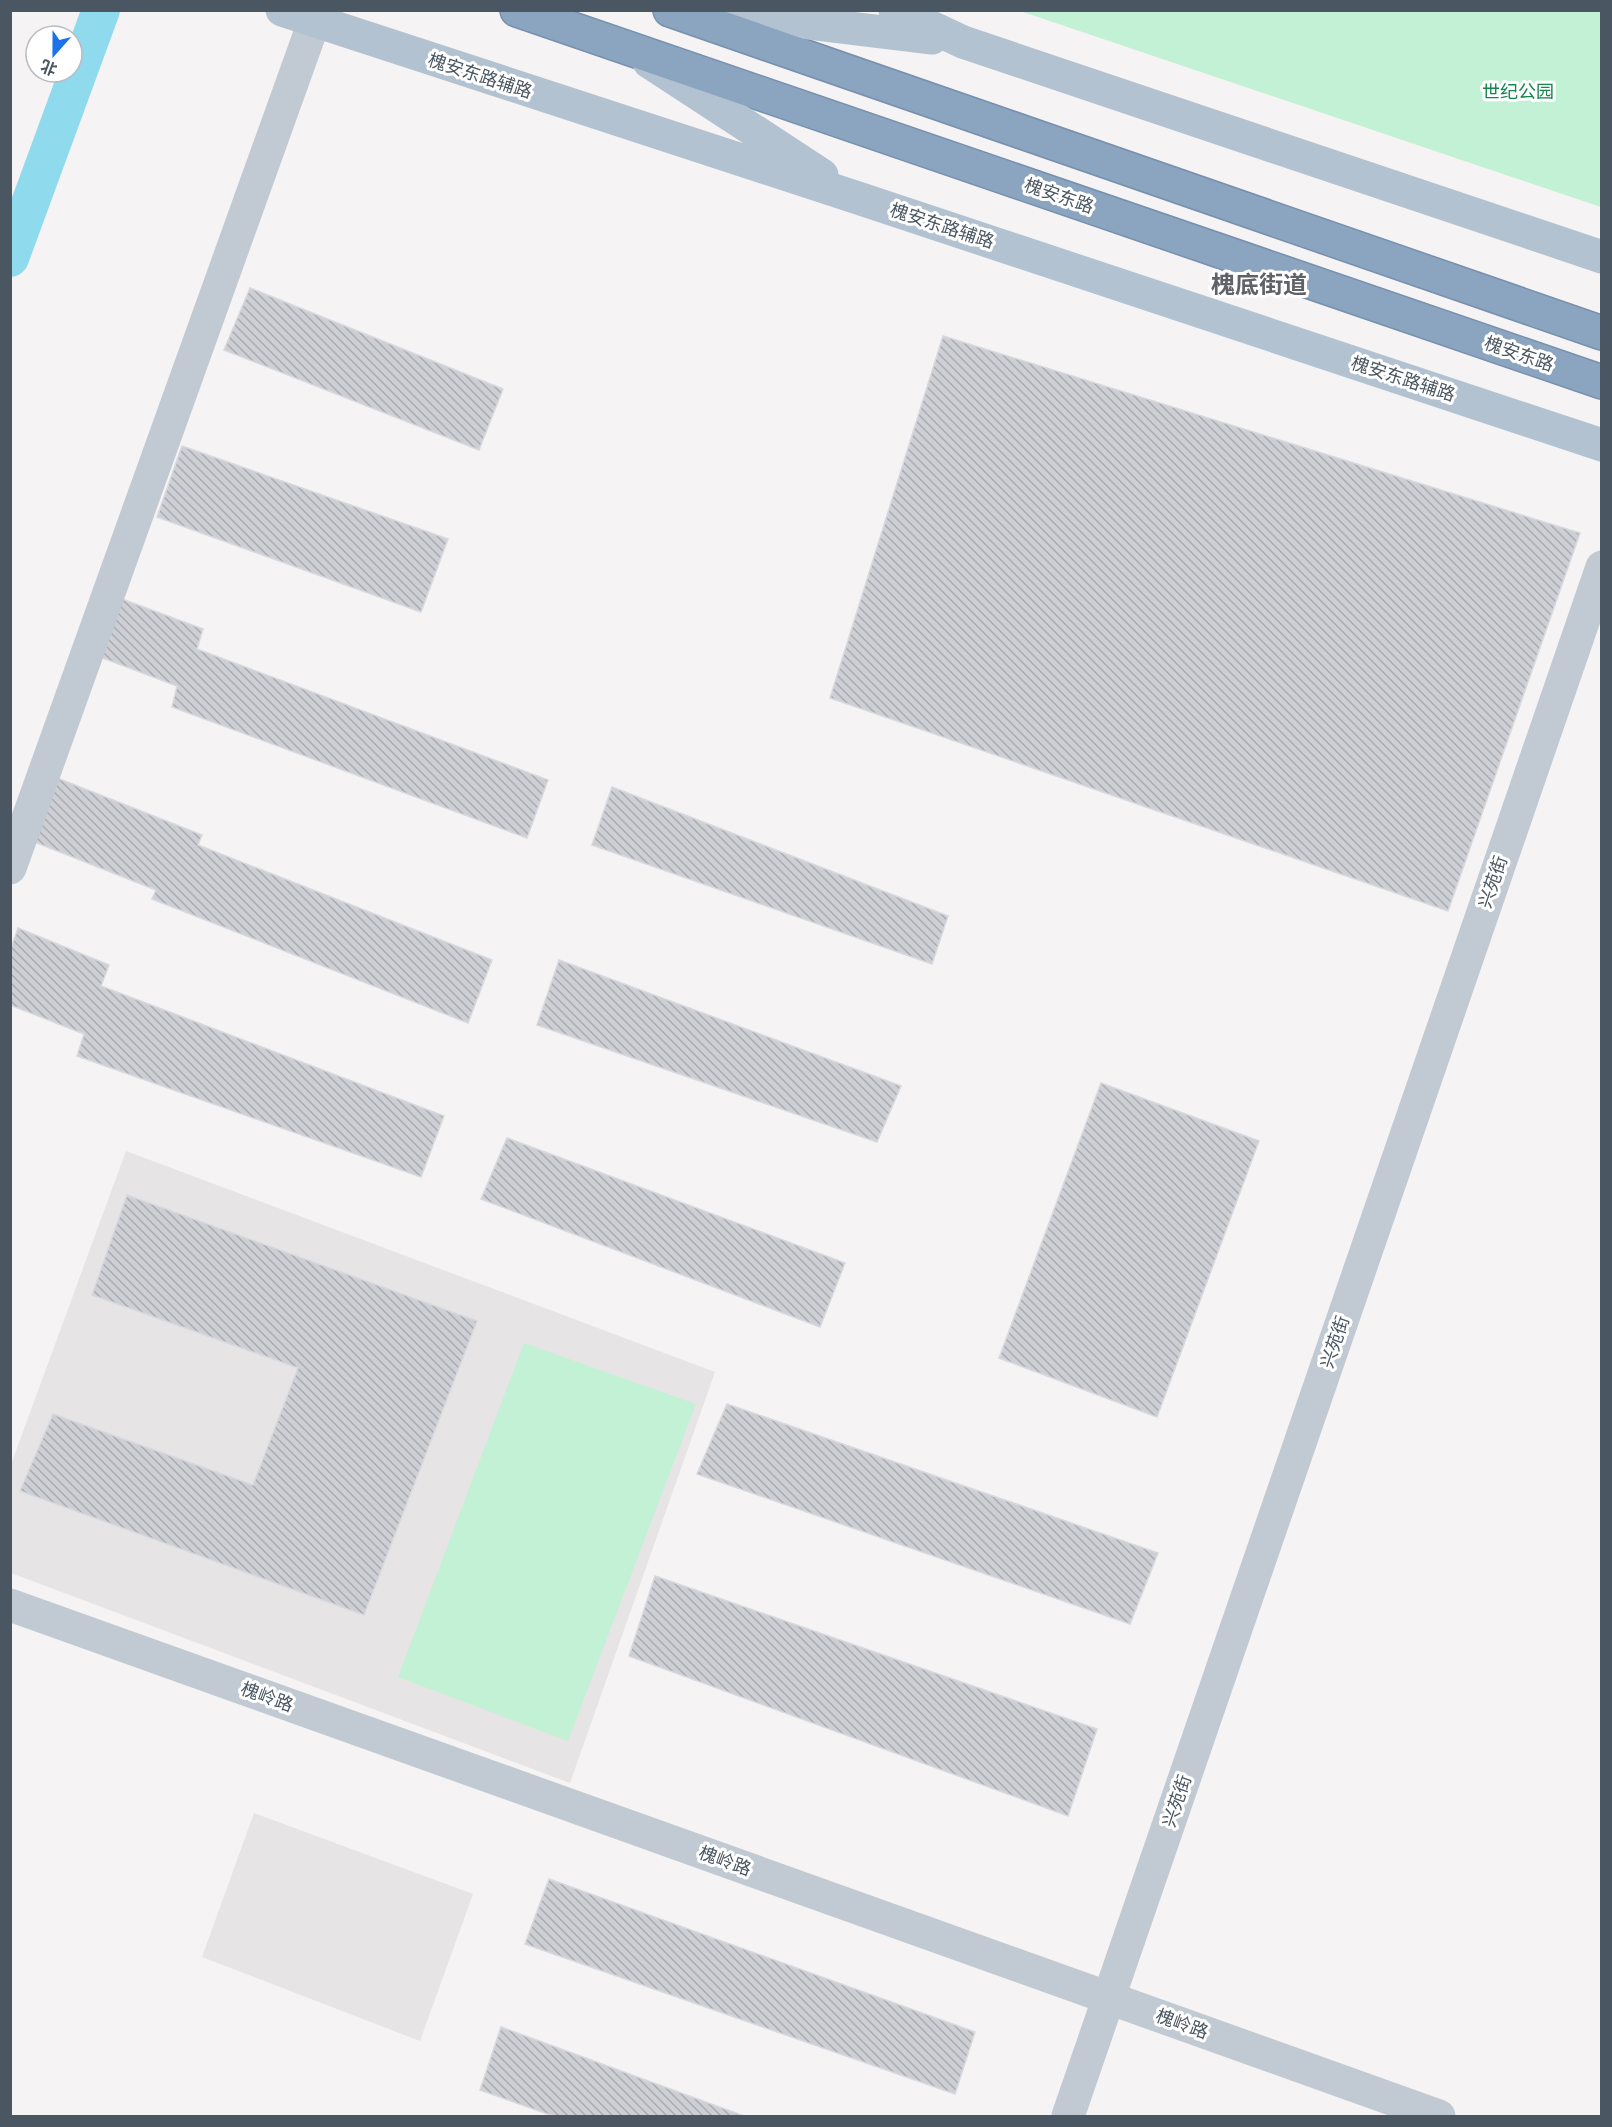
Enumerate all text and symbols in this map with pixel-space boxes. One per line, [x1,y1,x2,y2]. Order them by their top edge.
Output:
north arrow [24,24,84,84]
street label: 槐安东路辅路 [425,50,534,103]
text: 北 [38,55,60,78]
park label: 世纪公园 [1482,82,1554,103]
street label: 槐安东路 [1021,175,1096,218]
street label: 槐安东路辅路 [887,200,996,253]
district label: 槐底街道 [1211,271,1307,300]
street label: 槐安东路 [1481,333,1556,376]
street label: 槐安东路辅路 [1348,353,1457,406]
street label: 兴苑街 [1475,853,1512,911]
street label: 兴苑街 [1317,1313,1354,1371]
street label: 槐岭路 [238,1678,296,1717]
street label: 兴苑街 [1159,1772,1196,1830]
street label: 槐岭路 [696,1842,754,1881]
street label: 槐岭路 [1153,2005,1211,2044]

